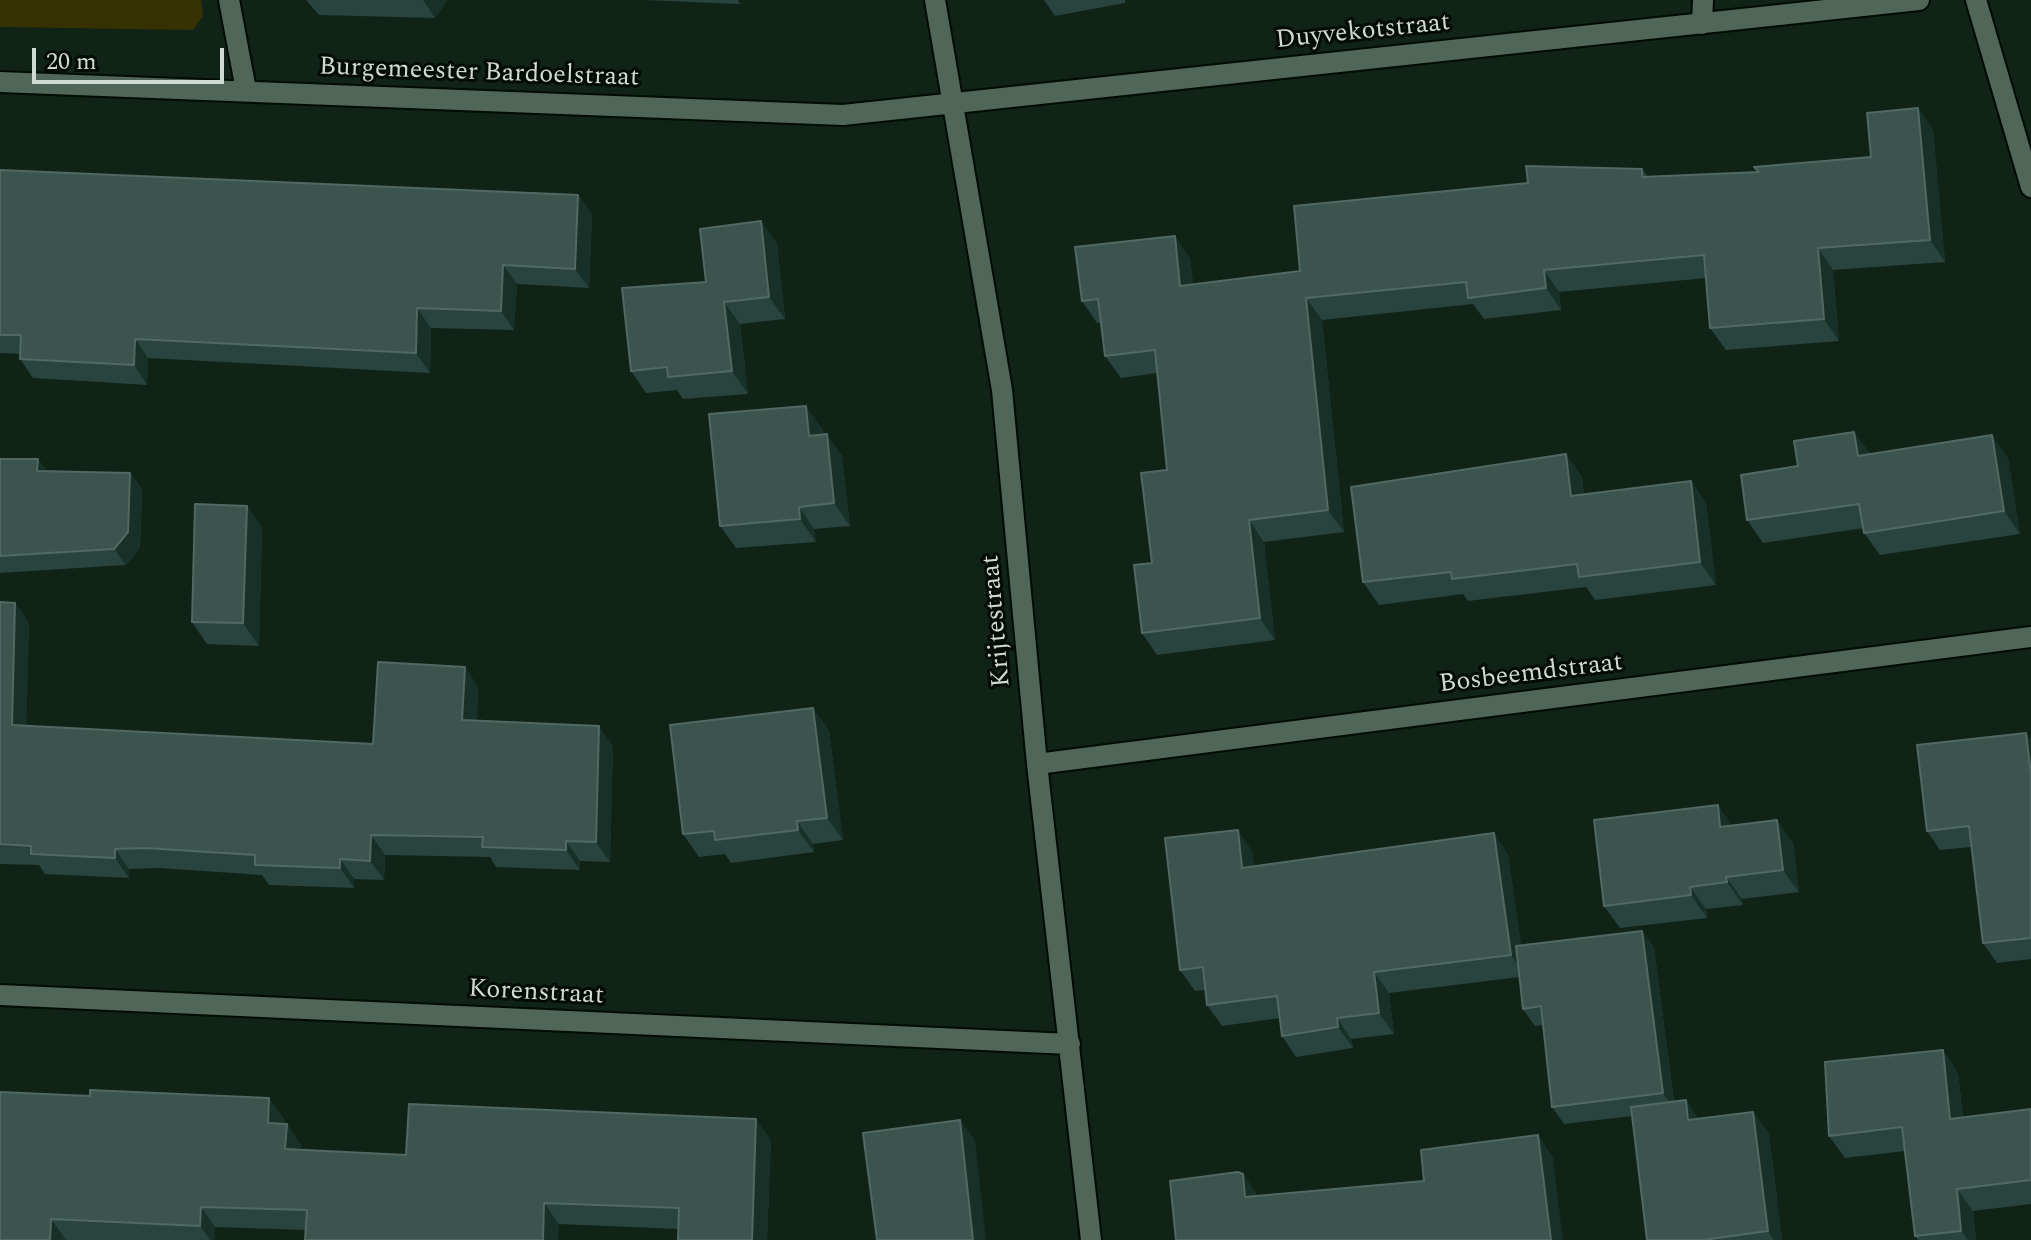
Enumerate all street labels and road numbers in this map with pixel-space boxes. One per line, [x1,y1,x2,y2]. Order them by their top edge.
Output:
street label: Duyvekotstraat [1274,8,1452,58]
street label: Burgemeester Bardoelstraat [318,53,640,95]
street label: Krijtestraat [977,554,1019,688]
street label: Bosbeemdstraat [1437,648,1625,702]
street label: Korenstraat [467,975,605,1013]

